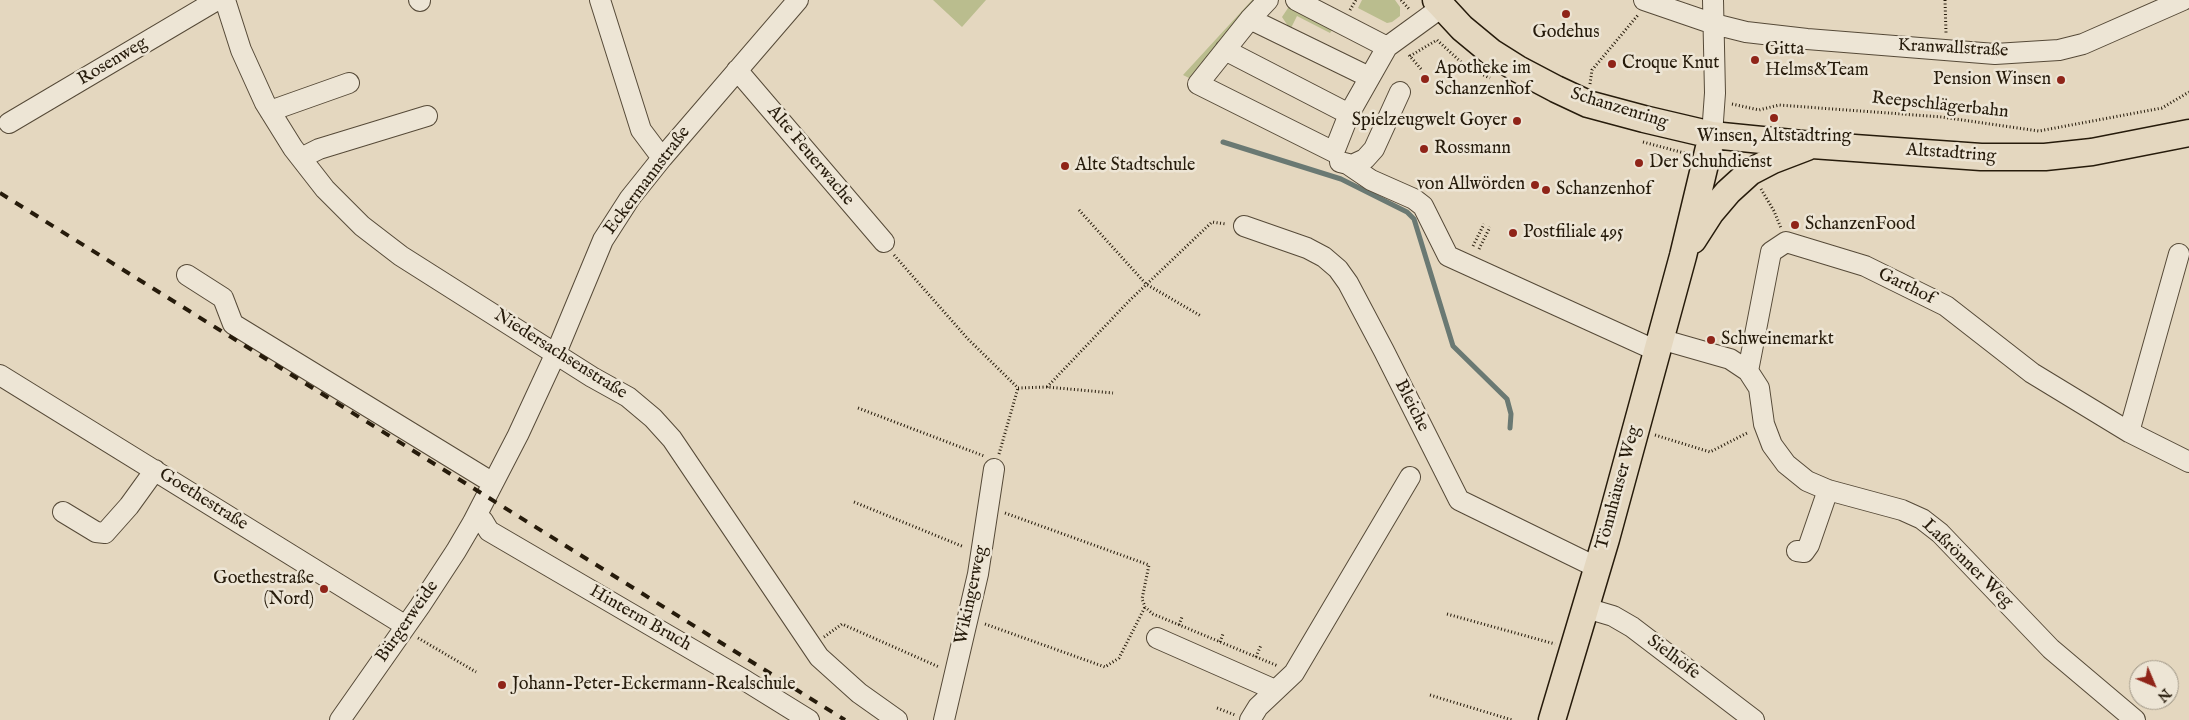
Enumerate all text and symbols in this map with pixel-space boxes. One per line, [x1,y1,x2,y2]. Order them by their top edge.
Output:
marker: Godehus [1560,8,1572,20]
place label: Godehus [1533,22,1599,44]
street label: Rosenweg [74,33,152,91]
street label: Kranwallstraße [1897,35,2009,63]
place label: Gitta Helms&Team [1765,39,1869,82]
place label: Croque Knut [1622,53,1720,75]
marker: Gitta Helms&Team [1749,54,1761,66]
place label: Apotheke im Schanzenhof [1435,58,1531,100]
marker: Croque Knut [1606,58,1618,70]
place label: Pension Winsen [1933,69,2051,91]
marker: Apotheke im Schanzenhof [1419,73,1431,85]
marker: Pension Winsen [2055,74,2067,86]
street label: Schanzenring [1568,84,1670,134]
street label: Reepschlägerbahn [1871,88,2009,124]
street label: Alte Feuerwache [762,101,858,211]
place label: Spielzeugwelt Goyer [1352,110,1507,132]
marker: Winsen, Altstadtring [1768,112,1780,124]
marker: Spielzeugwelt Goyer [1511,115,1523,127]
street label: Eckermannstraße [600,123,696,239]
place label: Winsen, Altstadtring [1697,126,1851,148]
place label: Rossmann [1434,138,1511,160]
street label: Altstadtring [1905,140,1997,168]
marker: Rossmann [1418,143,1430,155]
place label: Der Schuhdienst [1649,152,1772,174]
place label: Alte Stadtschule [1075,155,1195,177]
marker: Der Schuhdienst [1633,157,1645,169]
marker: Alte Stadtschule [1059,160,1071,172]
place label: von Allwörden [1417,174,1525,196]
marker: von Allwörden [1529,179,1541,191]
place label: Schanzenhof [1556,179,1652,201]
marker: Schanzenhof [1540,184,1552,196]
place label: SchanzenFood [1805,214,1915,236]
marker: SchanzenFood [1789,219,1801,231]
place label: Postfiliale 495 [1523,222,1624,244]
marker: Postfiliale 495 [1507,227,1519,239]
street label: Garthof [1874,264,1938,310]
street label: Niedersachsenstraße [489,305,631,405]
place label: Schweinemarkt [1721,329,1834,351]
marker: Schweinemarkt [1705,334,1717,346]
street label: Bleiche [1389,376,1433,436]
street label: Tönnhäuser Weg [1592,424,1646,552]
street label: Goethestraße [155,464,251,536]
street label: Laßrönner Weg [1917,515,2017,613]
street label: Wikingerweg [951,544,993,646]
place label: Goethestraße (Nord) [213,568,314,610]
street label: Bürgerweide [372,577,444,667]
street label: Hinterm Bruch [585,581,695,657]
marker: Goethestraße (Nord) [318,583,330,595]
street label: Sielhöfe [1642,631,1704,685]
north arrow [2129,660,2179,710]
place label: Johann-Peter-Eckermann-Realschule [512,674,796,696]
marker: Johann-Peter-Eckermann-Realschule [496,679,508,691]
text: N [2153,684,2175,706]

